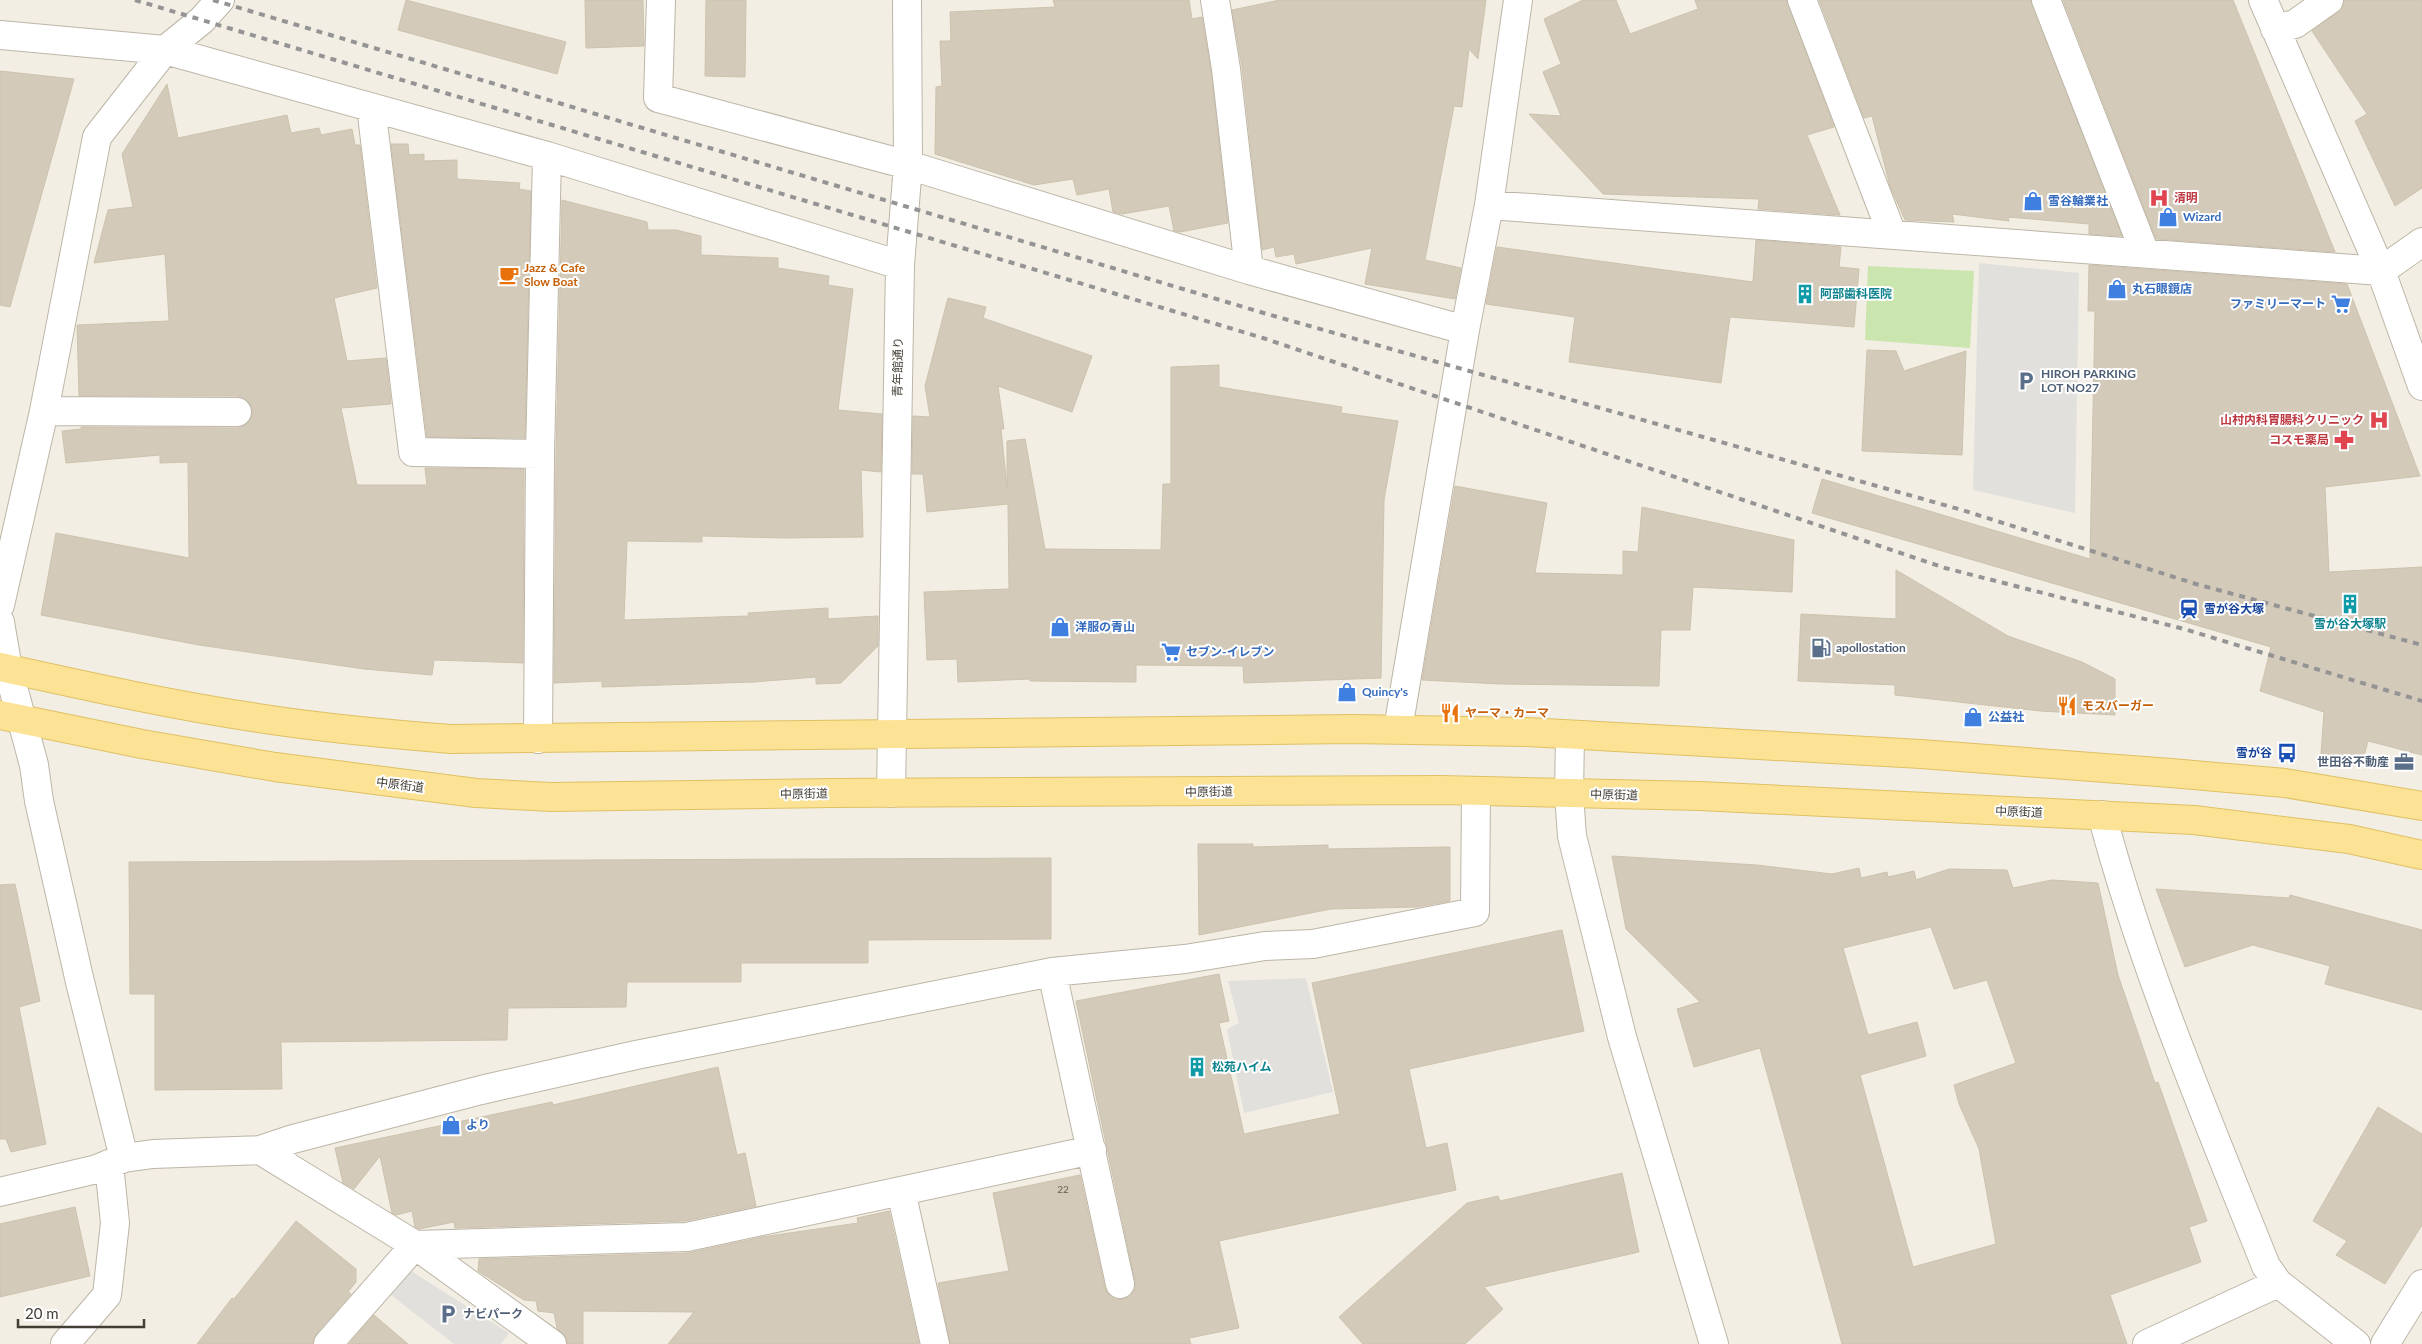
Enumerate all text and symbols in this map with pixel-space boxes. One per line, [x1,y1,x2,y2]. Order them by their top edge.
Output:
hospital icon: 清明 [2148,187,2170,209]
shop icon: 雪谷輪業社 [2022,190,2044,212]
place label: 清明 [2174,190,2198,205]
place label: 雪谷輪業社 [2048,193,2108,208]
shop icon: Wizard [2157,206,2179,228]
place label: Wizard [2183,209,2222,224]
place label: Jazz & Cafe Slow Boat [524,260,586,289]
cafe icon: Jazz & Cafe Slow Boat [498,264,520,286]
shop icon: 丸石眼鏡店 [2106,278,2128,300]
place label: 丸石眼鏡店 [2132,281,2192,296]
building icon: 阿部歯科医院 [1794,283,1816,305]
place label: 阿部歯科医院 [1820,286,1892,301]
supermarket icon: ファミリーマート [2330,293,2352,315]
place label: ファミリーマート [2230,296,2326,311]
street label: 青年館通り [889,337,906,397]
place label: HIROH PARKING LOT NO27 [2041,366,2136,395]
parking icon: HIROH PARKING LOT NO27 [2015,370,2037,392]
hospital icon: 山村内科胃腸科クリニック [2368,409,2390,431]
place label: 山村内科胃腸科クリニック [2220,412,2364,427]
pharmacy icon: コスモ薬局 [2333,429,2355,451]
place label: コスモ薬局 [2269,432,2329,447]
building icon: 雪が谷大塚駅 [2339,593,2361,615]
station icon: 雪が谷大塚 [2178,598,2200,620]
place label: 雪が谷大塚 [2204,601,2264,616]
shop icon: 洋服の青山 [1049,616,1071,638]
place label: 雪が谷大塚駅 [2314,616,2386,631]
place label: 洋服の青山 [1075,619,1135,634]
fuel station icon: apollostation [1810,637,1832,659]
place label: apollostation [1836,640,1906,655]
supermarket icon: セブン-イレブン [1160,641,1182,663]
place label: セブン-イレブン [1186,644,1274,659]
shop icon: Quincy's [1336,681,1358,703]
place label: Quincy's [1362,684,1408,699]
restaurant icon: モスバーガー [2056,695,2078,717]
place label: モスバーガー [2082,698,2154,713]
restaurant icon: ヤーマ・カーマ [1439,702,1461,724]
place label: ヤーマ・カーマ [1465,705,1549,720]
shop icon: 公益社 [1962,706,1984,728]
place label: 公益社 [1988,709,2024,724]
bus stop icon: 雪が谷 [2276,742,2298,764]
place label: 雪が谷 [2236,745,2272,760]
office icon: 世田谷不動産 [2393,751,2415,773]
place label: 世田谷不動産 [2317,754,2389,769]
street label: 中原街道 [375,774,425,795]
street label: 中原街道 [1185,784,1233,799]
street label: 中原街道 [780,786,828,801]
street label: 中原街道 [1590,787,1638,802]
street label: 中原街道 [1995,803,2043,820]
building icon: 松苑ハイム [1186,1056,1208,1078]
place label: 松苑ハイム [1212,1059,1272,1074]
shop icon: より [440,1114,462,1136]
place label: より [466,1117,490,1132]
house number: 22 [1057,1183,1069,1195]
scale bar [18,1296,144,1328]
parking icon: ナビパーク [437,1303,459,1325]
text: 20 m [25,1304,59,1322]
place label: ナビパーク [463,1306,523,1321]

